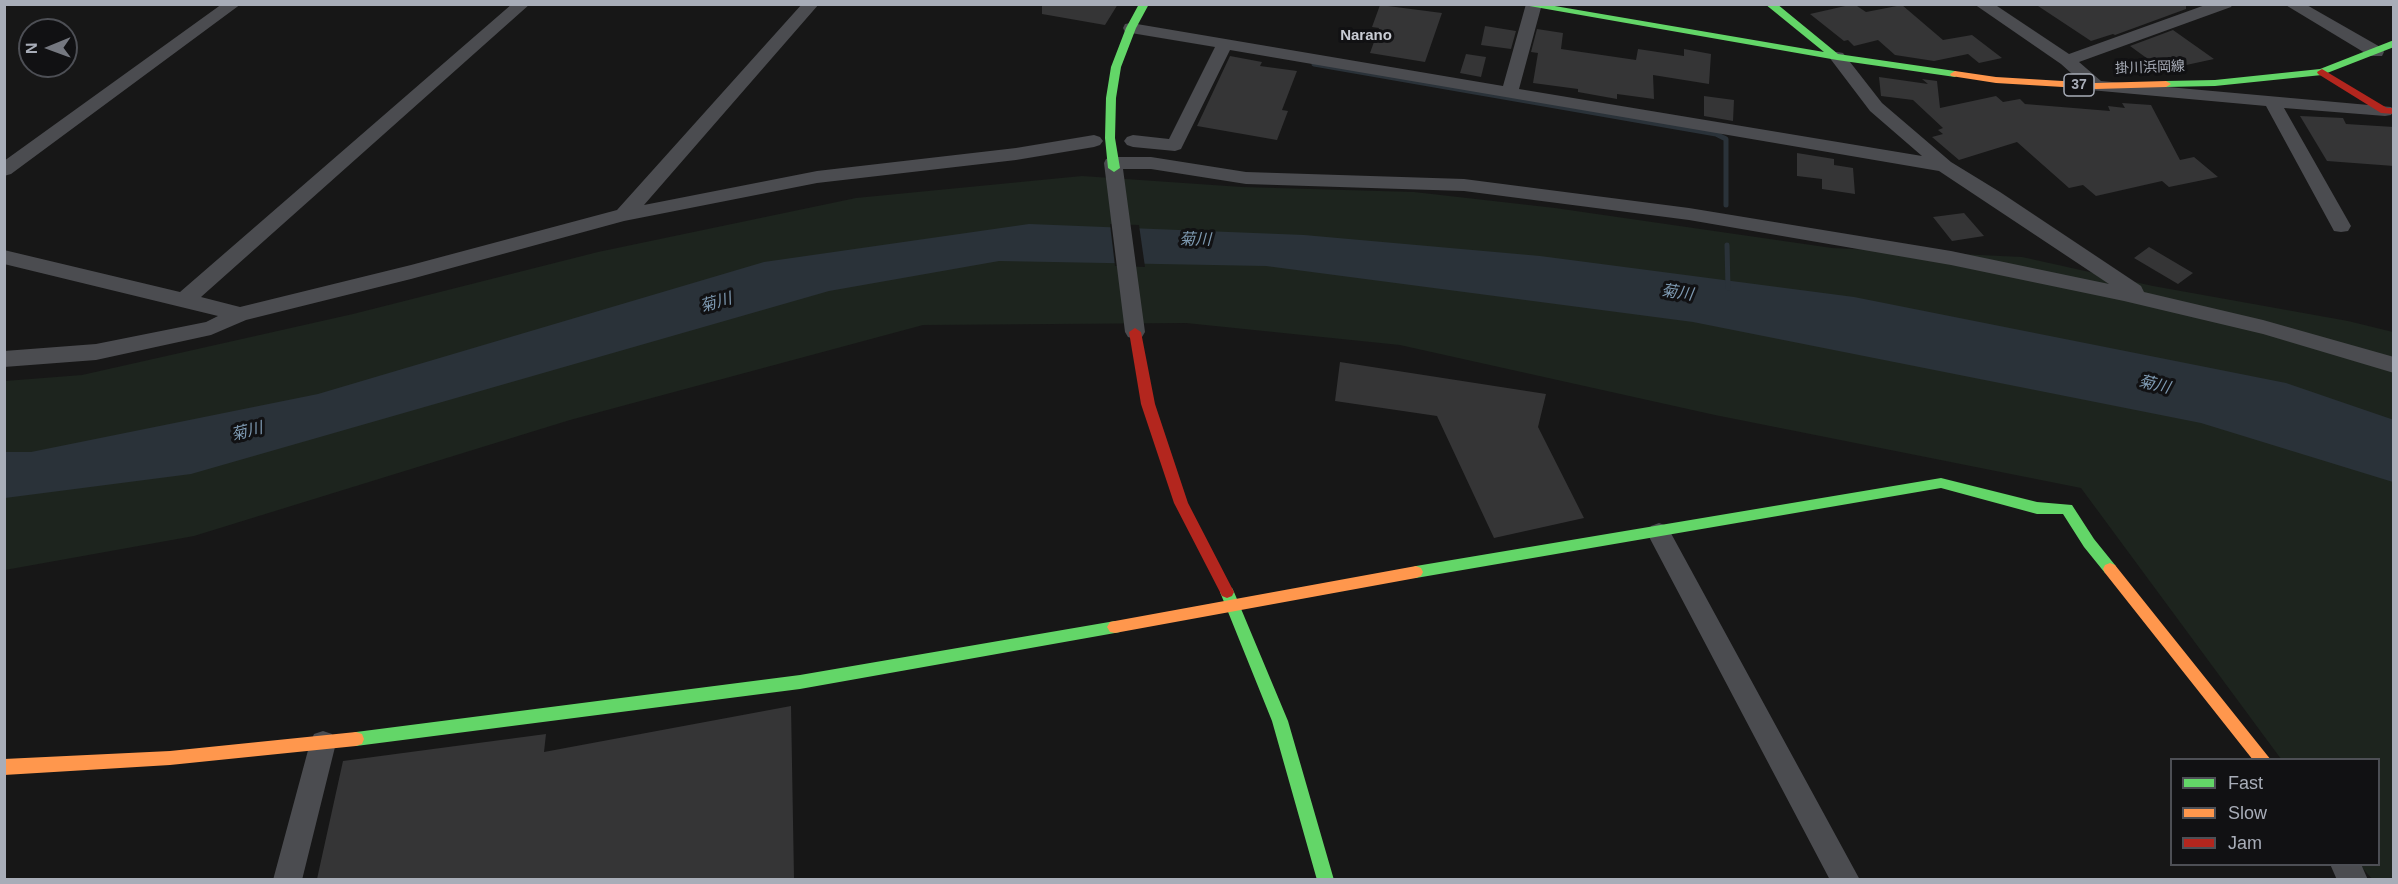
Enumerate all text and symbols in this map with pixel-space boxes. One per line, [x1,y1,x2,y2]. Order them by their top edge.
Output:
north arrow [18,18,78,78]
district label: Narano [1340,27,1392,45]
text: N [23,42,40,54]
street label: 掛川浜岡線 [2115,58,2185,78]
road number: 37 [2064,74,2094,96]
water label: 菊川 [1179,230,1211,250]
water label: 菊川 [1660,281,1694,305]
water label: 菊川 [698,289,734,317]
water label: 菊川 [2136,372,2172,398]
water label: 菊川 [229,419,265,445]
legend [2170,758,2380,866]
text: Fast [2228,773,2263,793]
text: Slow [2228,803,2267,823]
text: Jam [2228,833,2262,853]

